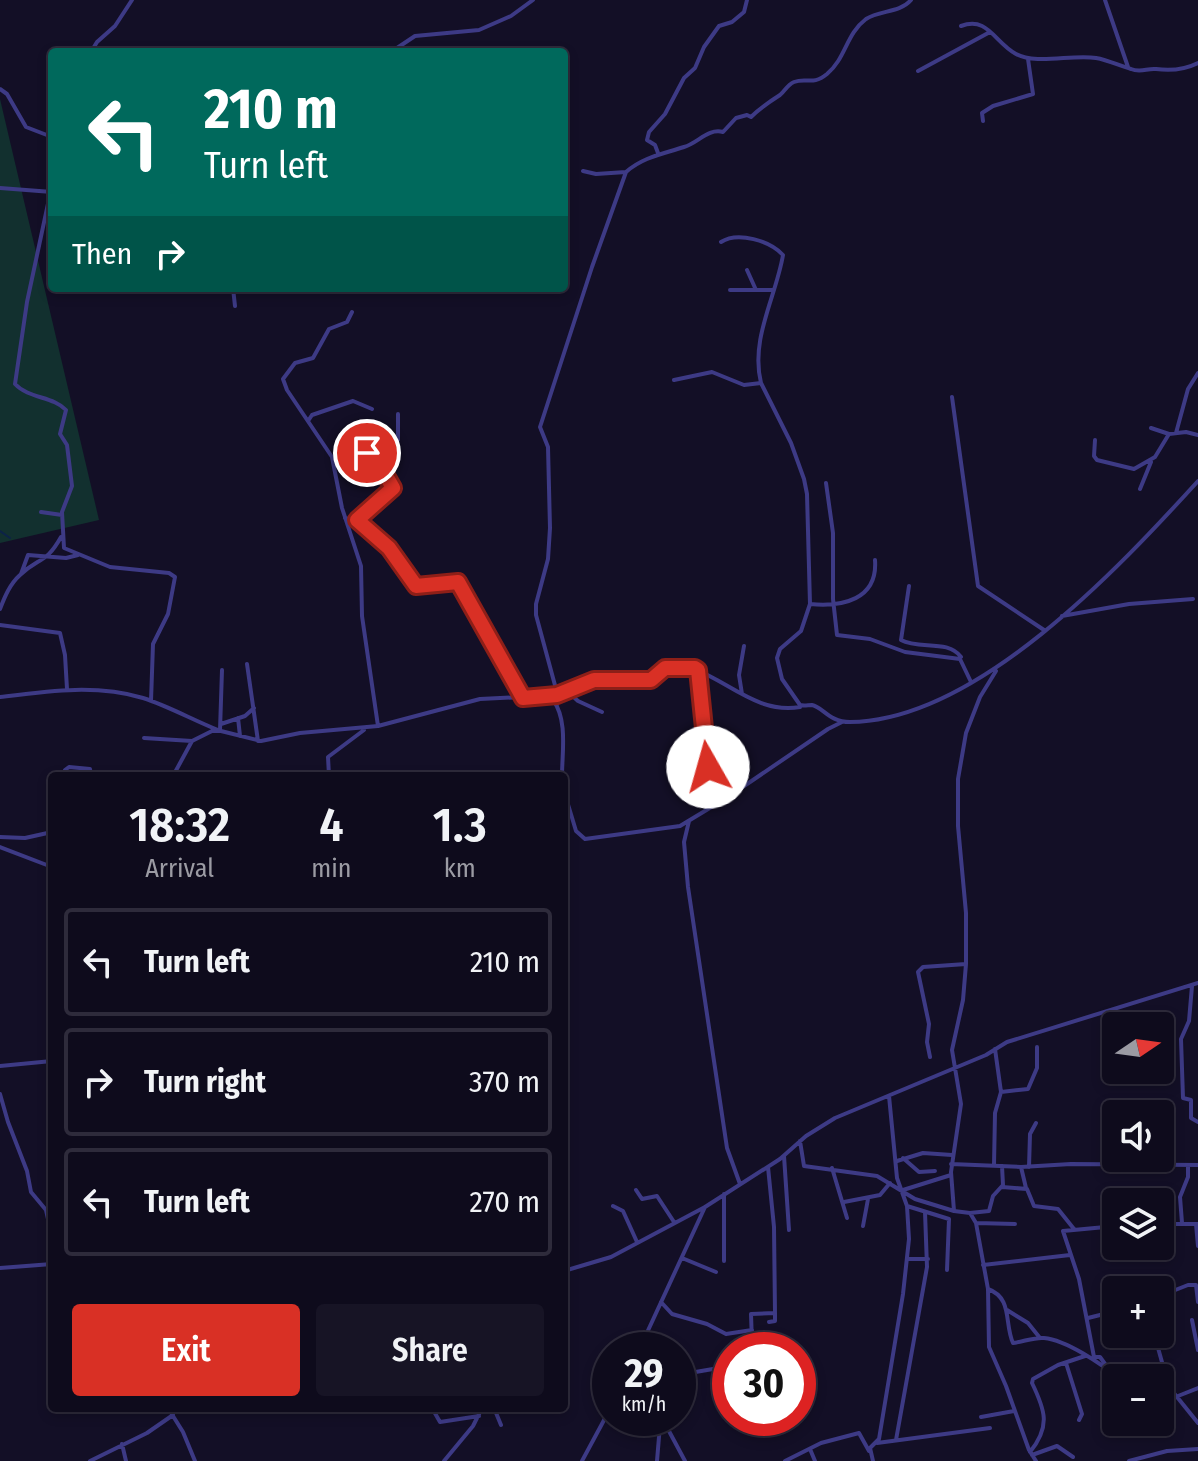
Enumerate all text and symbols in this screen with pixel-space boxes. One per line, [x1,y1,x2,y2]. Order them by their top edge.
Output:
text: 210 m [204,76,338,143]
icon: left [72,80,176,184]
text: Turn left [204,144,328,188]
icon: right [148,232,192,276]
text: Then [72,236,132,272]
pin [333,419,401,487]
icon: arrive [345,431,389,475]
position arrow [666,725,750,809]
text: 18:32 [129,796,230,854]
text: 4 [319,796,344,854]
text: 1.3 [433,796,487,854]
text: Arrival [145,853,214,884]
text: min [311,853,351,884]
text: km [444,853,476,884]
icon: left [76,940,120,984]
text: Turn left [144,944,250,980]
text: 210 m [470,944,540,980]
north arrow [1102,1012,1174,1084]
map controls [1102,1012,1174,1436]
icon: right [76,1060,120,1104]
text: Turn right [144,1064,266,1100]
text: 370 m [469,1064,540,1100]
button: sound [1102,1100,1174,1172]
icon: left [76,1180,120,1224]
text: Turn left [144,1184,250,1220]
text: 270 m [469,1184,540,1220]
button: layers [1102,1188,1174,1260]
button: + [1102,1276,1174,1348]
button: Exit [72,1304,300,1396]
button: Share [316,1304,544,1396]
speed limit sign: 30 [712,1332,816,1436]
text: 29 [624,1350,663,1398]
button: − [1102,1364,1174,1436]
text: km/h [622,1392,666,1416]

